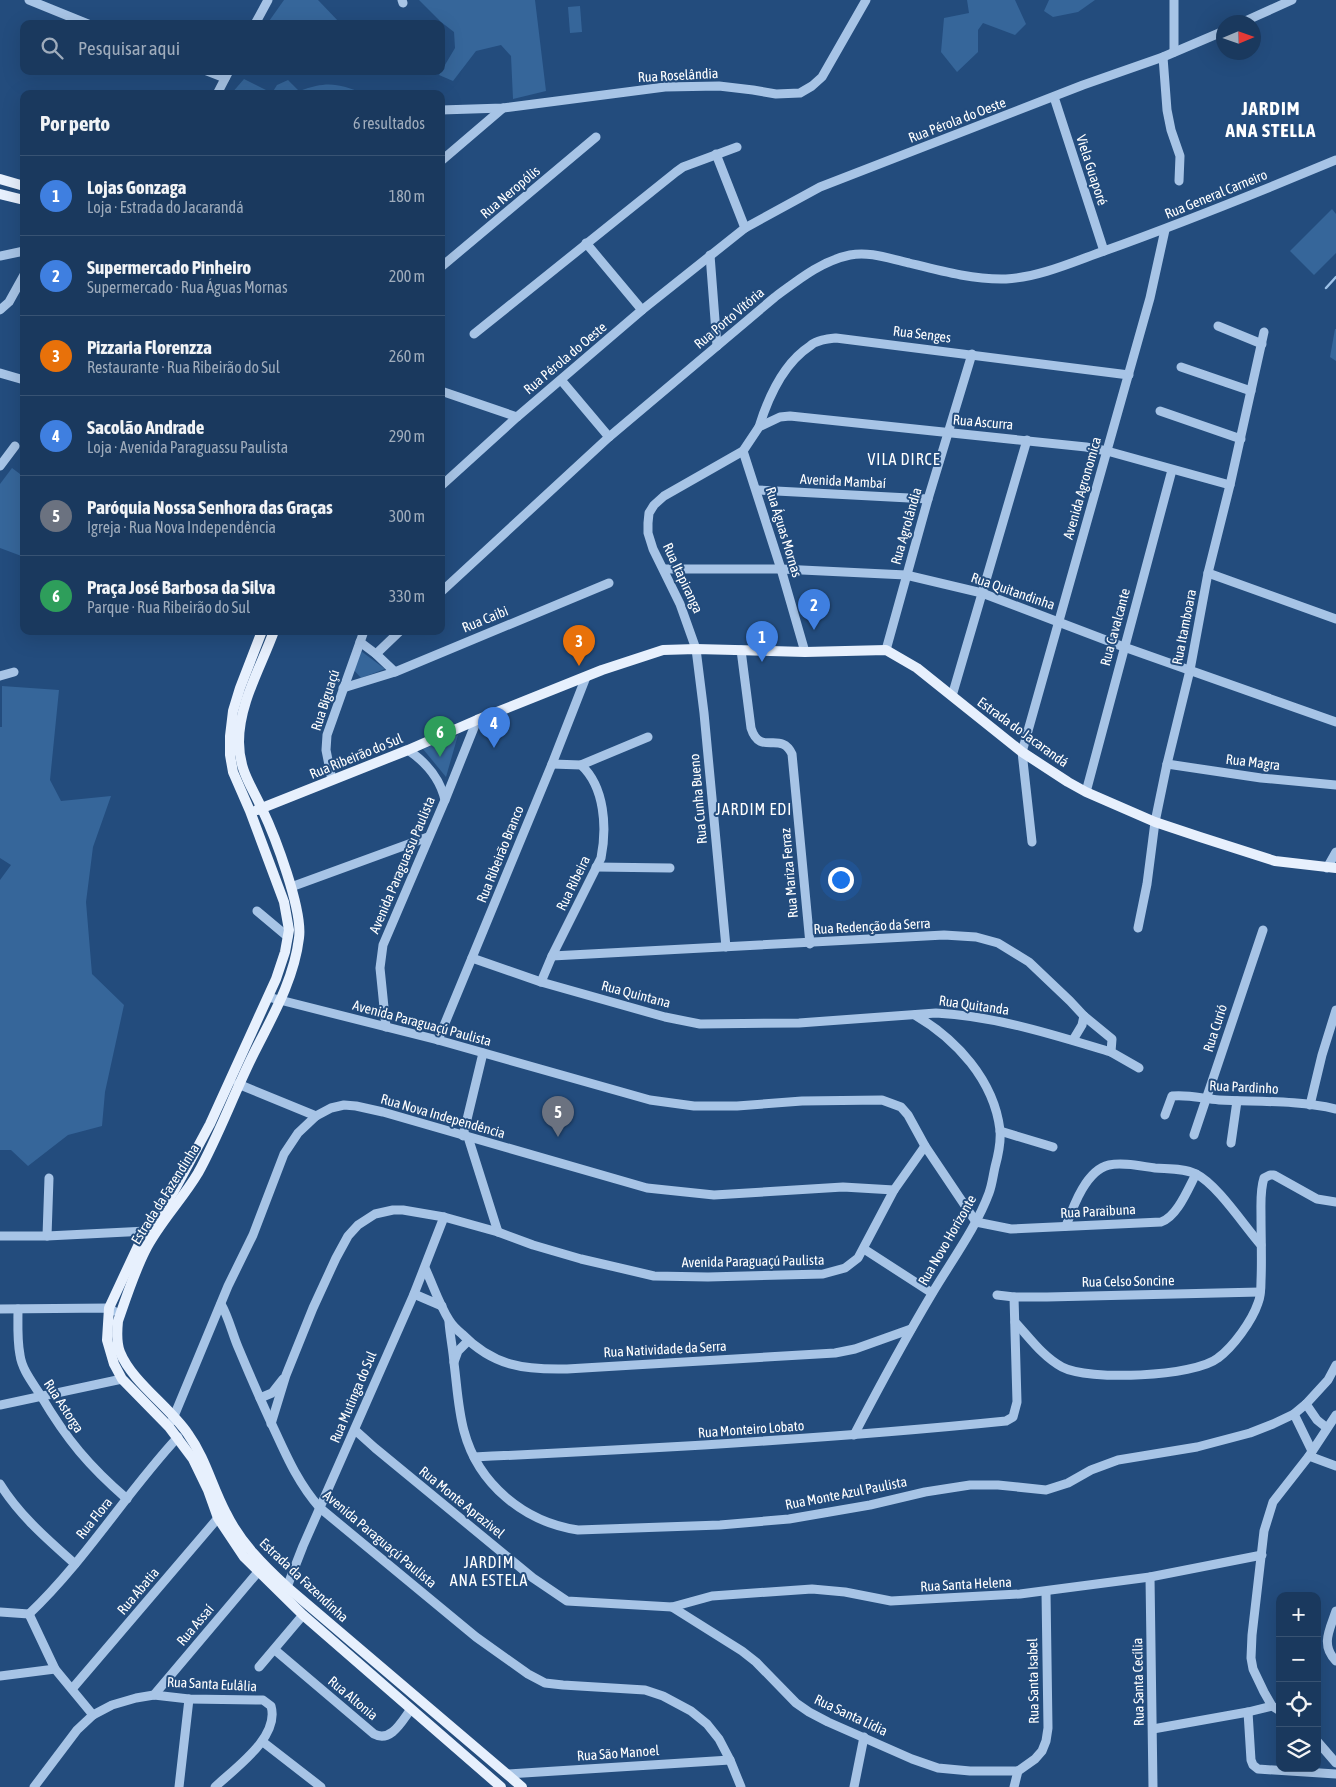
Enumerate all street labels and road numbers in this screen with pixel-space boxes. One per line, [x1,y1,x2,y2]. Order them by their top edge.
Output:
street label: Rua Roselândia [637,65,719,85]
street label: Rua Pérola do Oeste [906,94,1008,146]
street label: Viela Guaporé [1073,133,1111,207]
street label: Rua Neropólis [477,163,543,221]
street label: Rua General Carneiro [1162,166,1270,222]
street label: Rua Porto Vitória [691,284,767,352]
street label: Rua Pérola do Oeste [520,319,610,397]
street label: Rua Senges [892,323,952,345]
street label: Rua Ascurra [952,411,1014,433]
street label: Avenida Agronomica [1060,435,1104,541]
street label: Avenida Mambaí [800,471,886,491]
street label: Rua Águas Mornas [763,485,805,579]
street label: Rua Agrolândia [887,486,925,566]
street label: Rua Itapiranga [660,540,706,616]
street label: Rua Quitandinha [969,569,1057,613]
street label: Rua Cavalcante [1097,587,1133,667]
street label: Rua Itamboara [1169,588,1199,666]
street label: Rua Caibi [460,603,510,635]
street label: Rua Biguaçú [308,667,342,733]
street label: Estrada do Jacarandá [974,694,1072,770]
street label: Rua Ribeirão do Sul [307,730,405,782]
street label: Rua Magra [1225,751,1281,773]
street label: Rua Cunha Bueno [686,753,710,845]
street label: Avenida Paraguassu Paulista [366,794,438,936]
street label: Rua Ribeirão Branco [473,803,527,905]
street label: Rua Mariza Ferraz [777,827,801,919]
street label: Rua Ribeira [553,853,593,913]
street label: Rua Redenção da Serra [813,915,931,937]
street label: Rua Quintana [600,977,672,1011]
street label: Rua Quitanda [938,992,1010,1018]
street label: Avenida Paraguaçú Paulista [351,997,493,1049]
street label: Rua Curió [1200,1002,1230,1054]
street label: Rua Pardinho [1209,1077,1279,1097]
street label: Rua Nova Independência [379,1091,507,1141]
street label: Estrada da Fazendinha [128,1141,202,1247]
street label: Rua Novo Horizonte [915,1192,979,1288]
street label: Rua Paraibuna [1060,1201,1136,1221]
street label: Avenida Paraguaçú Paulista [681,1252,825,1270]
street label: Rua Celso Soncine [1081,1272,1175,1290]
street label: Rua Natividade da Serra [603,1338,727,1360]
street label: Rua Mutinga do Sul [326,1348,380,1445]
street label: Rua Astorga [41,1376,87,1436]
street label: Rua Monteiro Lobato [697,1417,805,1441]
street label: Rua Monte Aprazivel [416,1463,508,1541]
street label: Rua Monte Azul Paulista [784,1473,908,1513]
street label: Avenida Paraguaçú Paulista [320,1487,440,1591]
street label: Rua Flora [73,1494,115,1542]
street label: Estrada da Fazendinha [256,1535,352,1625]
street label: Rua Abatia [114,1564,162,1618]
street label: Rua Santa Helena [920,1574,1012,1594]
street label: Rua Assaí [173,1601,217,1649]
street label: Rua Santa Isabel [1024,1638,1042,1724]
street label: Rua Santa Cecília [1129,1638,1147,1726]
street label: Rua Altonia [325,1673,381,1723]
street label: Rua Santa Eulâlia [167,1674,257,1694]
street label: Rua Santa Lídia [812,1691,890,1739]
street label: Rua São Manoel [576,1742,660,1764]

